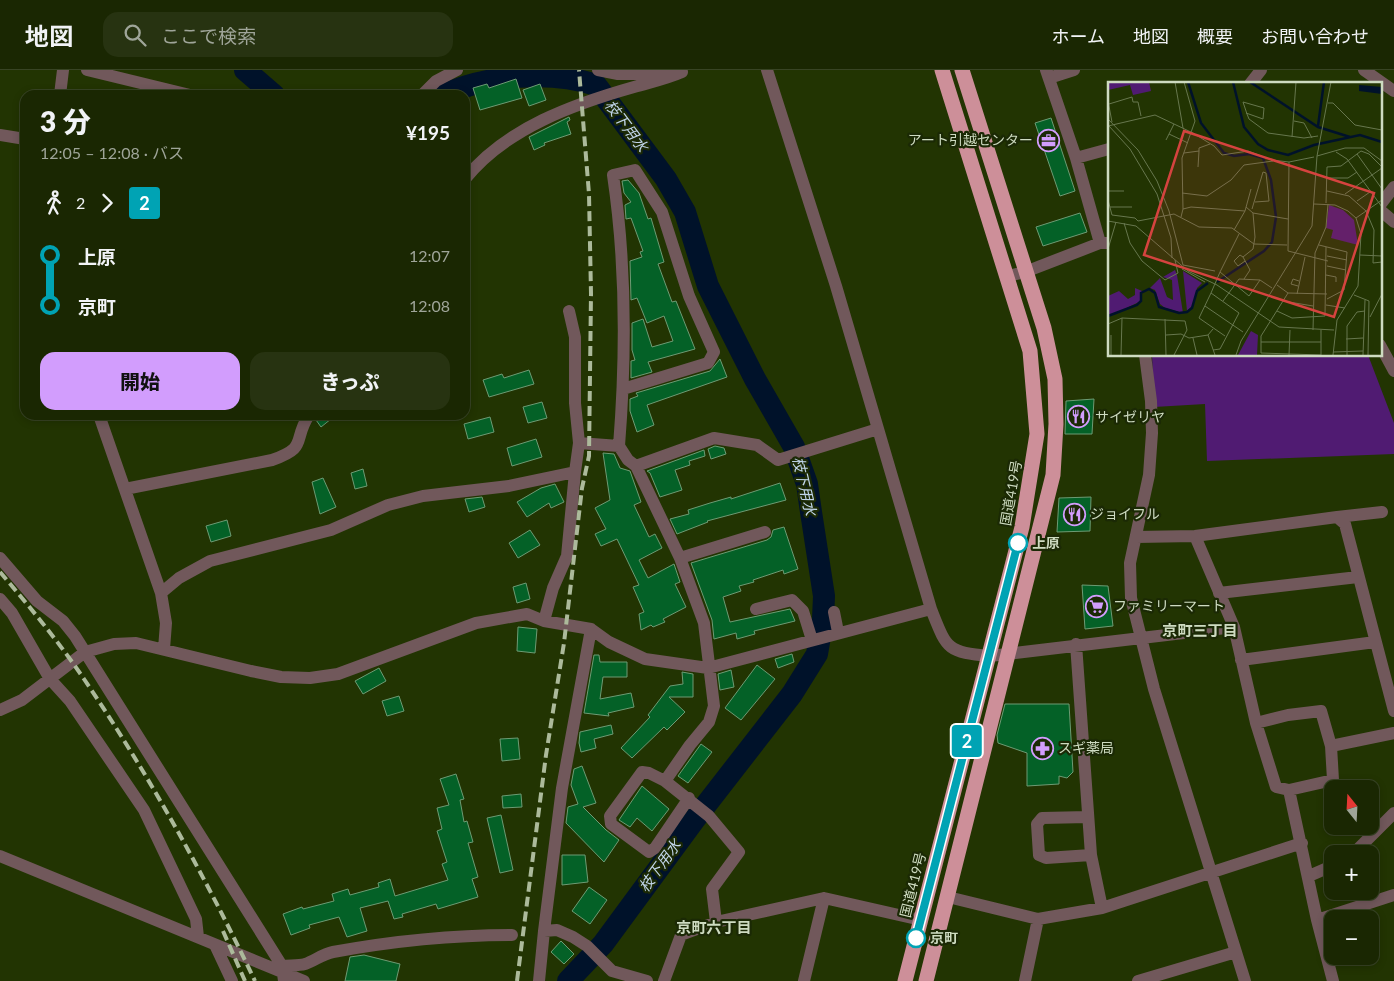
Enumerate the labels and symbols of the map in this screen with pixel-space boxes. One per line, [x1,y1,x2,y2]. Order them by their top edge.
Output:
inset map [1108,82,1382,356]
water label: 枝下用水 [602,96,653,156]
office icon: アート引越センター [1037,128,1061,152]
place label: アート引越センター [908,131,1033,148]
restaurant icon: サイゼリヤ [1067,405,1091,429]
place label: サイゼリヤ [1095,408,1165,425]
water label: 枝下用水 [789,455,821,519]
street label: 国道419号 [996,459,1025,527]
restaurant icon: ジョイフル [1062,502,1086,526]
place label: ジョイフル [1090,505,1160,522]
marker: 上原 [1008,533,1028,553]
place label: 上原 [1032,534,1060,551]
supermarket icon: ファミリーマート [1085,594,1109,618]
place label: ファミリーマート [1113,597,1225,614]
district label: 京町三丁目 [1162,621,1238,639]
line badge: 2 [951,725,983,757]
pharmacy icon: スギ薬局 [1030,736,1054,760]
place label: スギ薬局 [1058,739,1114,756]
north arrow [1324,780,1379,835]
water label: 枝下用水 [634,834,685,895]
street label: 国道419号 [896,851,929,919]
district label: 京町六丁目 [676,918,752,936]
marker: 京町 [906,928,926,948]
place label: 京町 [930,929,958,946]

